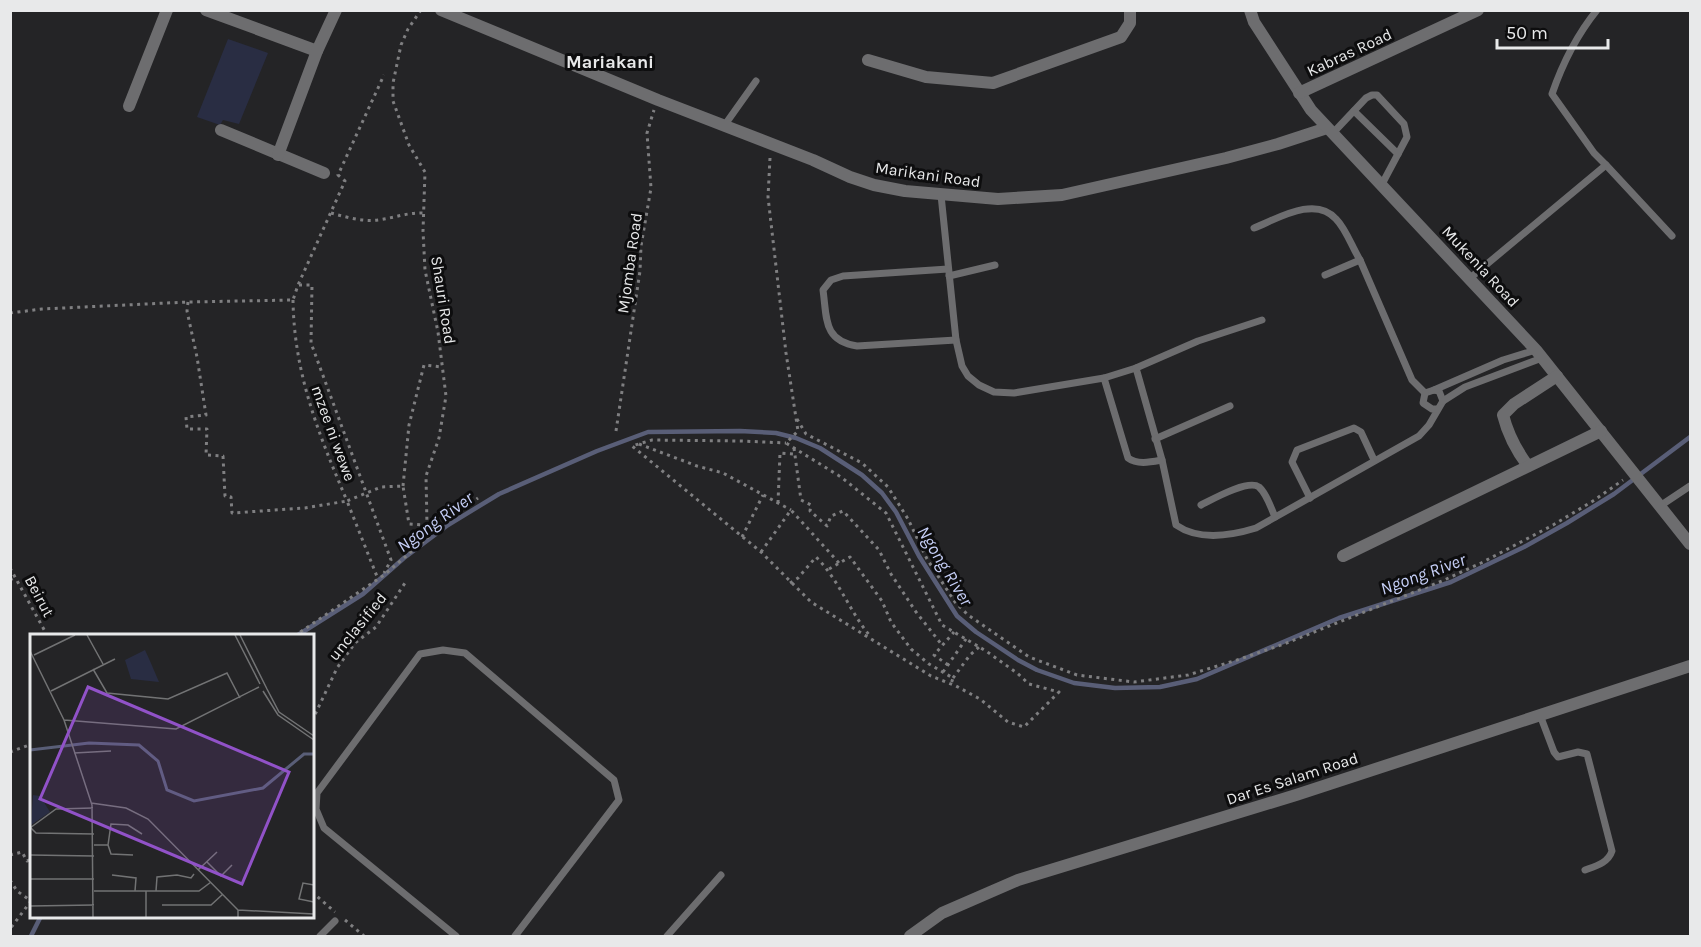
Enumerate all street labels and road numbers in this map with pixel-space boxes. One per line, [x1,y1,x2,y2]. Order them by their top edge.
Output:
street label: Kabras Road [1304,24,1395,80]
street label: Marikani Road [874,158,982,191]
street label: Mjomba Road [613,212,646,315]
street label: Mukenia Road [1438,222,1523,311]
street label: Shauri Road [427,255,460,346]
street label: mzee ni wewe [307,383,360,484]
street label: Beirut [21,572,58,620]
street label: unclasified [324,588,391,664]
street label: Dar Es Salam Road [1224,748,1360,809]

